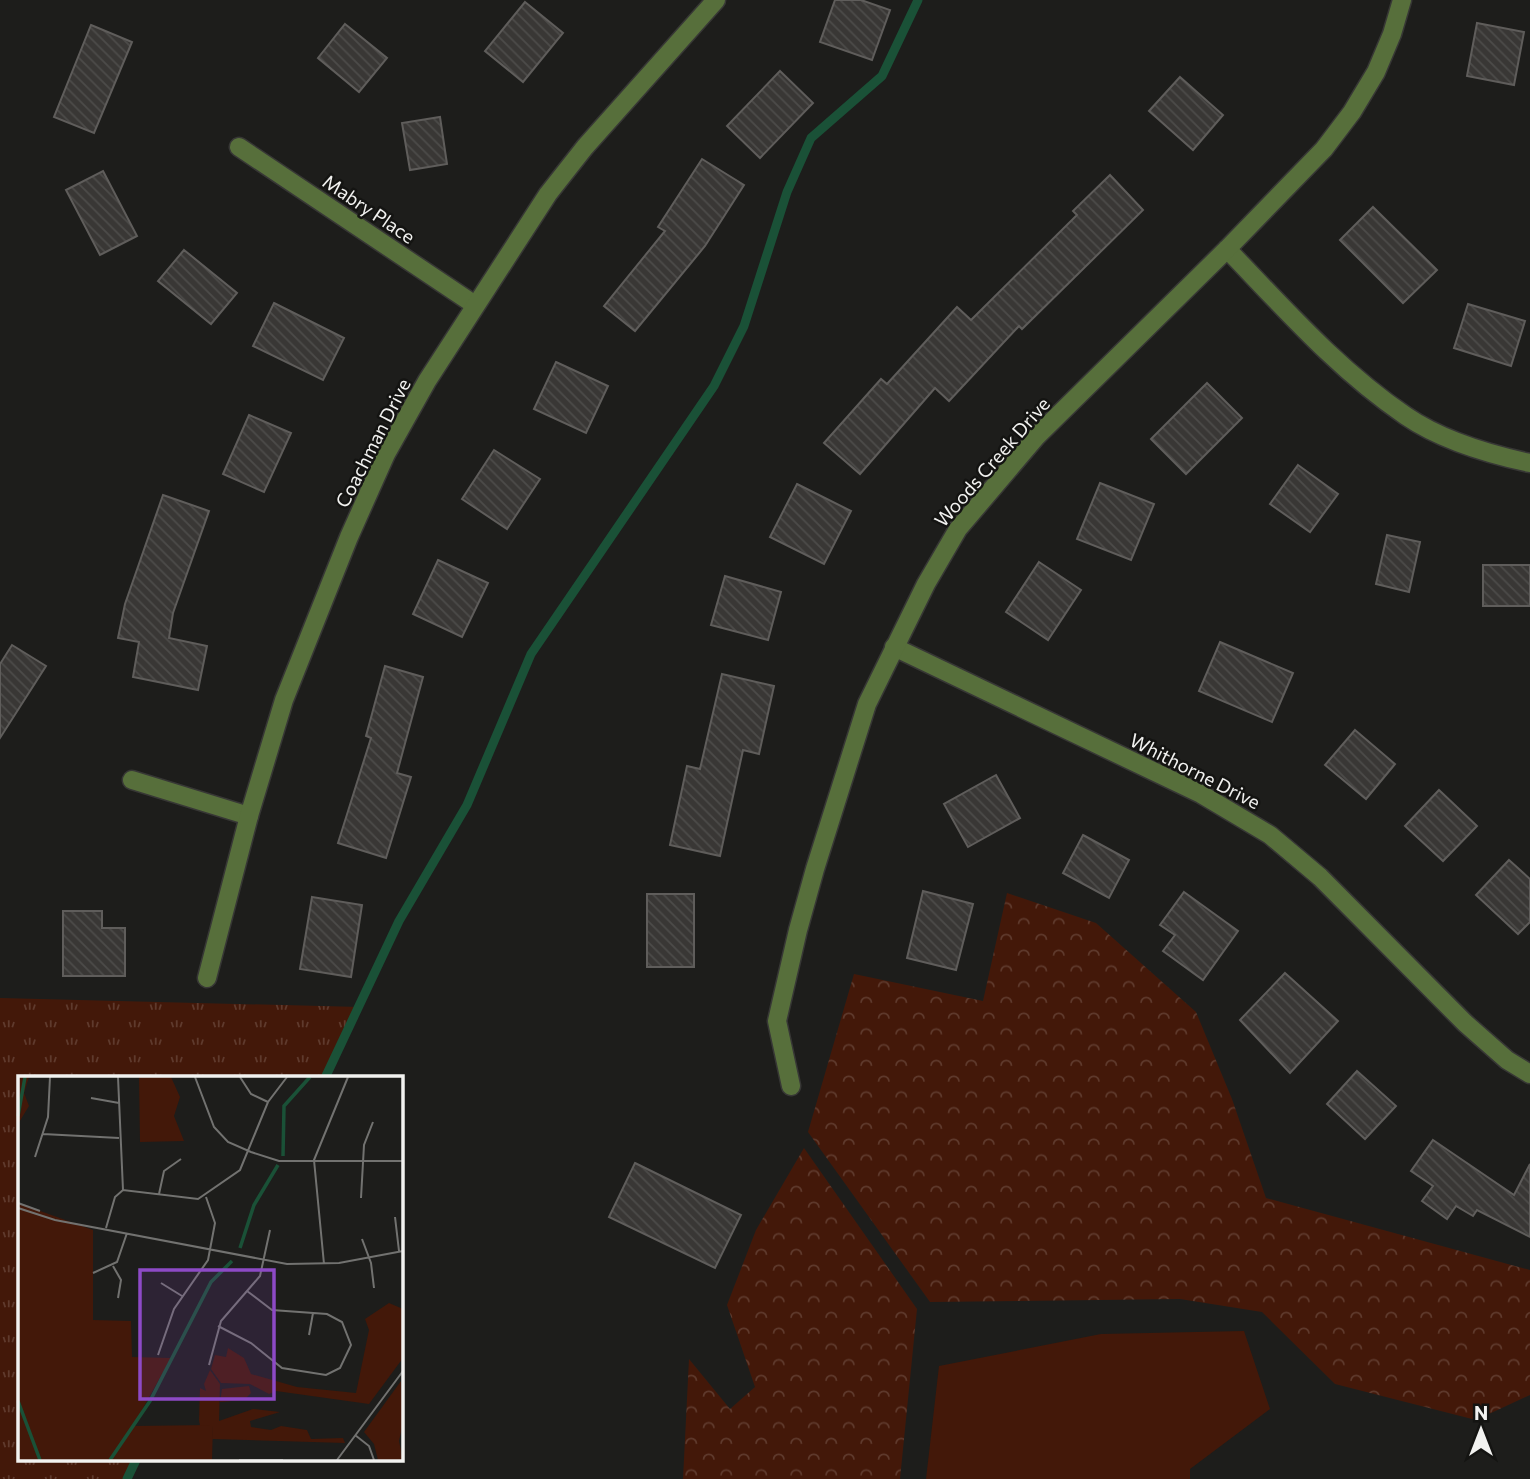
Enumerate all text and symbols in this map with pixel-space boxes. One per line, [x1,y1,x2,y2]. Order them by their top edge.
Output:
street label: Mabry Place [319,169,420,248]
street label: Coachman Drive [330,374,415,511]
street label: Woods Creek Drive [929,392,1054,531]
street label: Whithorne Drive [1126,728,1264,813]
inset map [18,1076,402,1462]
north arrow [1446,1395,1516,1465]
text: N [1474,1401,1488,1424]

